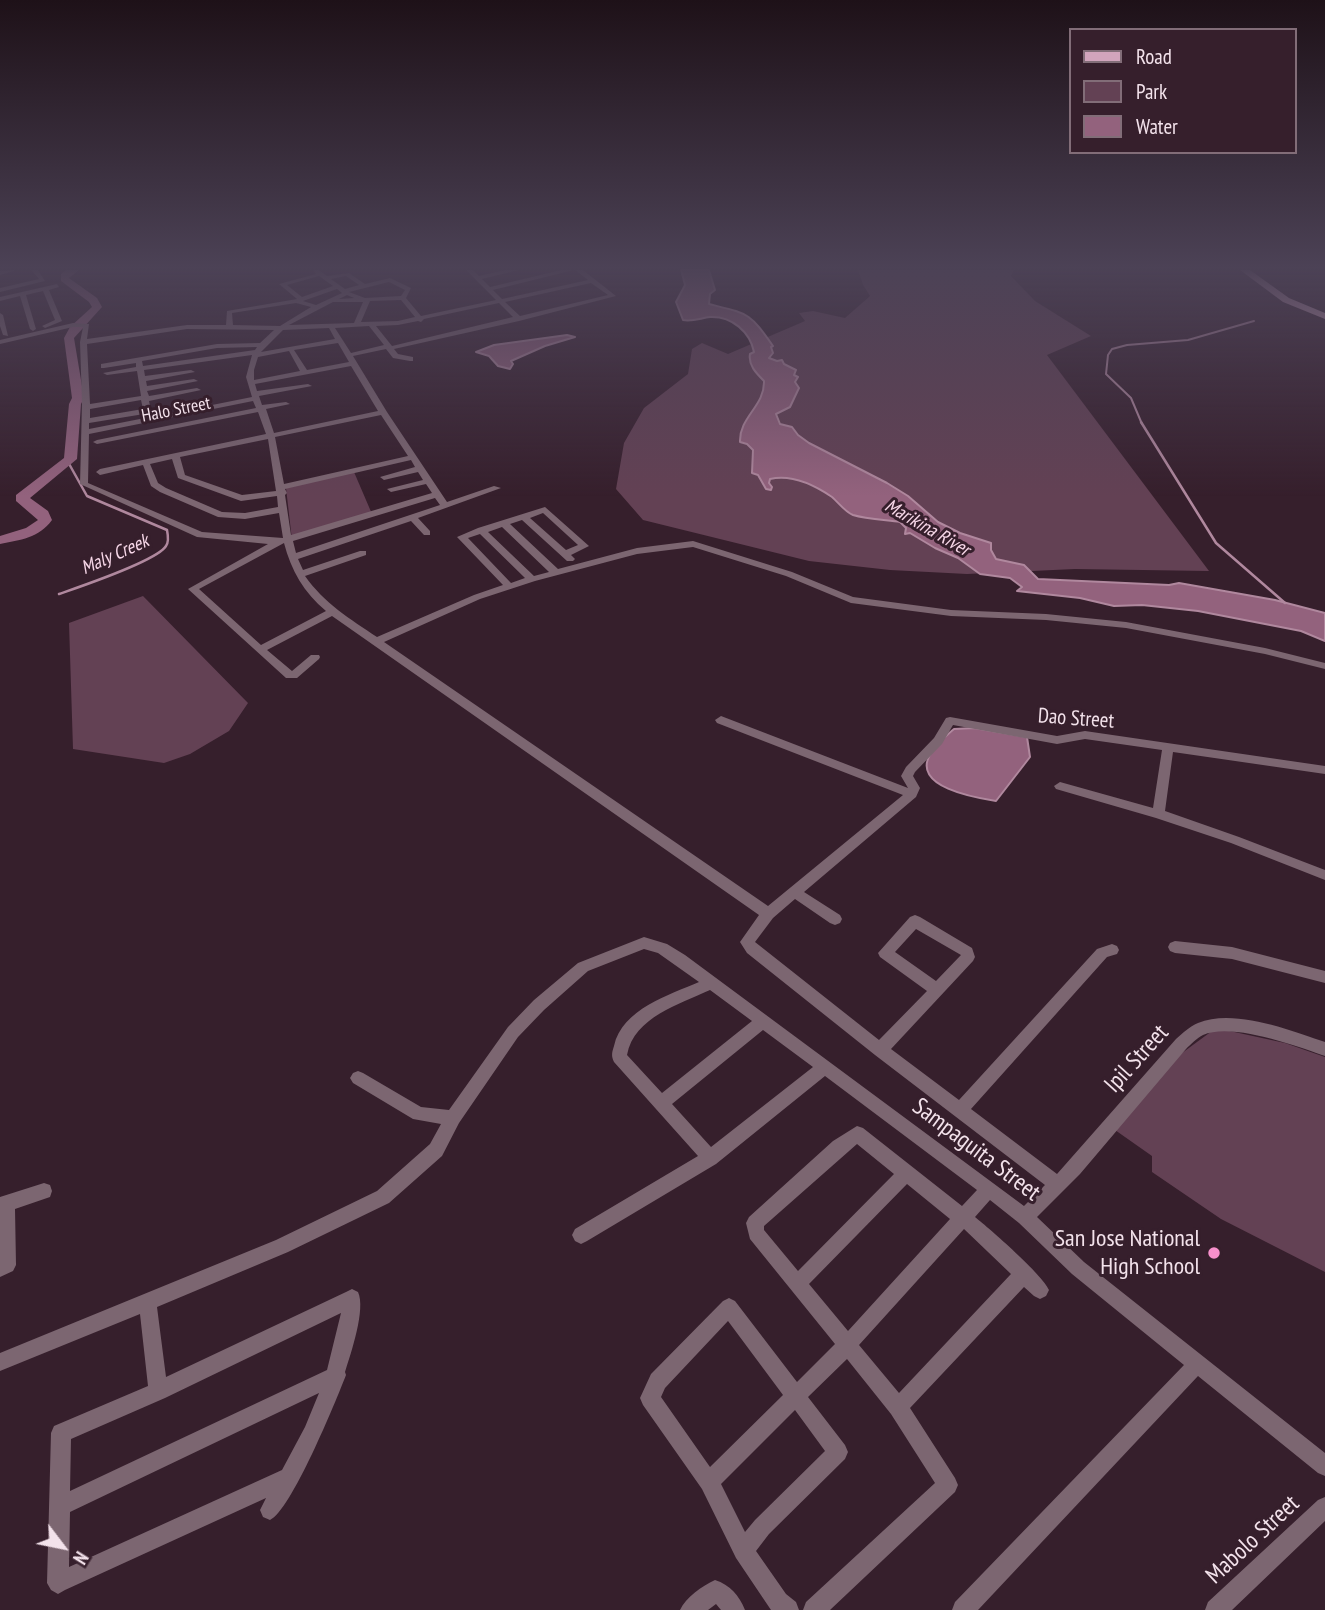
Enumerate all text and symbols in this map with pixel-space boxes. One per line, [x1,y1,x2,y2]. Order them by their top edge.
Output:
legend [1070,28,1297,154]
text: Road [1136,43,1172,70]
text: Park [1136,78,1167,105]
text: Water [1136,113,1178,140]
street label: Halo Street [140,393,212,427]
water label: Marikina River [881,495,973,561]
water label: Maly Creek [78,530,152,580]
street label: Dao Street [1037,704,1115,734]
street label: Ipil Street [1099,1019,1175,1099]
street label: Sampaguita Street [906,1093,1046,1207]
place label: San Jose National High School [1055,1225,1200,1281]
marker: San Jose National High School [1206,1245,1222,1261]
street label: Mabolo Street [1201,1490,1305,1590]
north arrow [28,1512,98,1582]
text: N [68,1547,94,1569]

